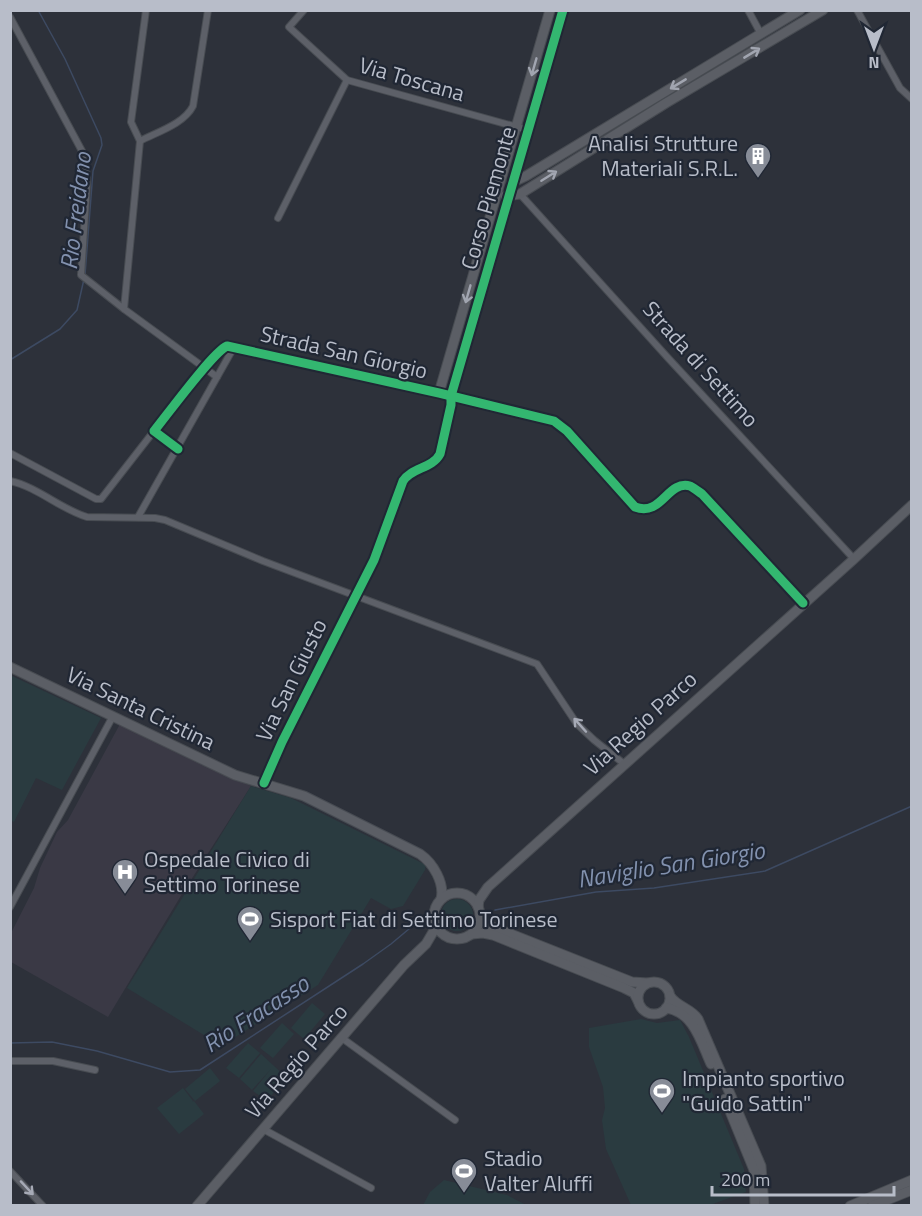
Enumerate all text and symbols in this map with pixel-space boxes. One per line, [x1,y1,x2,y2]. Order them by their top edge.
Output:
north arrow [844,18,904,78]
one-way arrow [743,46,760,58]
street label: Via Toscana [355,48,469,110]
text: N [868,51,880,75]
one-way arrow [527,57,539,76]
one-way arrow [670,78,687,90]
street label: Corso Piemonte [451,123,525,273]
place label: Analisi Strutture Materiali S.R.L. [588,126,738,185]
building icon: Analisi Strutture Materiali S.R.L. [743,141,773,179]
water label: Rio Freidano [50,149,100,272]
one-way arrow [540,169,557,181]
one-way arrow [462,284,473,303]
street label: Strada di Settimo [635,293,767,435]
street label: Strada San Giorgio [257,316,431,388]
street label: Via San Giusto [247,613,335,747]
street label: Via Santa Cristina [61,657,221,759]
street label: Via Regio Parco [576,663,704,783]
one-way arrow [573,717,586,733]
water label: Naviglio San Giorgio [575,831,768,897]
place label: Ospedale Civico di Settimo Torinese [144,842,310,901]
hospital icon: Ospedale Civico di Settimo Torinese [110,857,140,895]
place label: Sisport Fiat di Settimo Torinese [270,902,558,936]
sports icon: Sisport Fiat di Settimo Torinese [235,904,265,942]
water label: Rio Fracasso [195,965,317,1061]
street label: Via Regio Parco [236,996,356,1126]
place label: Impianto sportivo "Guido Sattin" [682,1061,845,1120]
sports icon: Impianto sportivo "Guido Sattin" [647,1076,677,1114]
place label: Stadio Valter Aluffi [484,1141,593,1200]
sports icon: Stadio Valter Aluffi [449,1156,479,1194]
scale bar [712,1159,894,1197]
text: 200 m [721,1166,770,1193]
one-way arrow [20,1180,34,1195]

